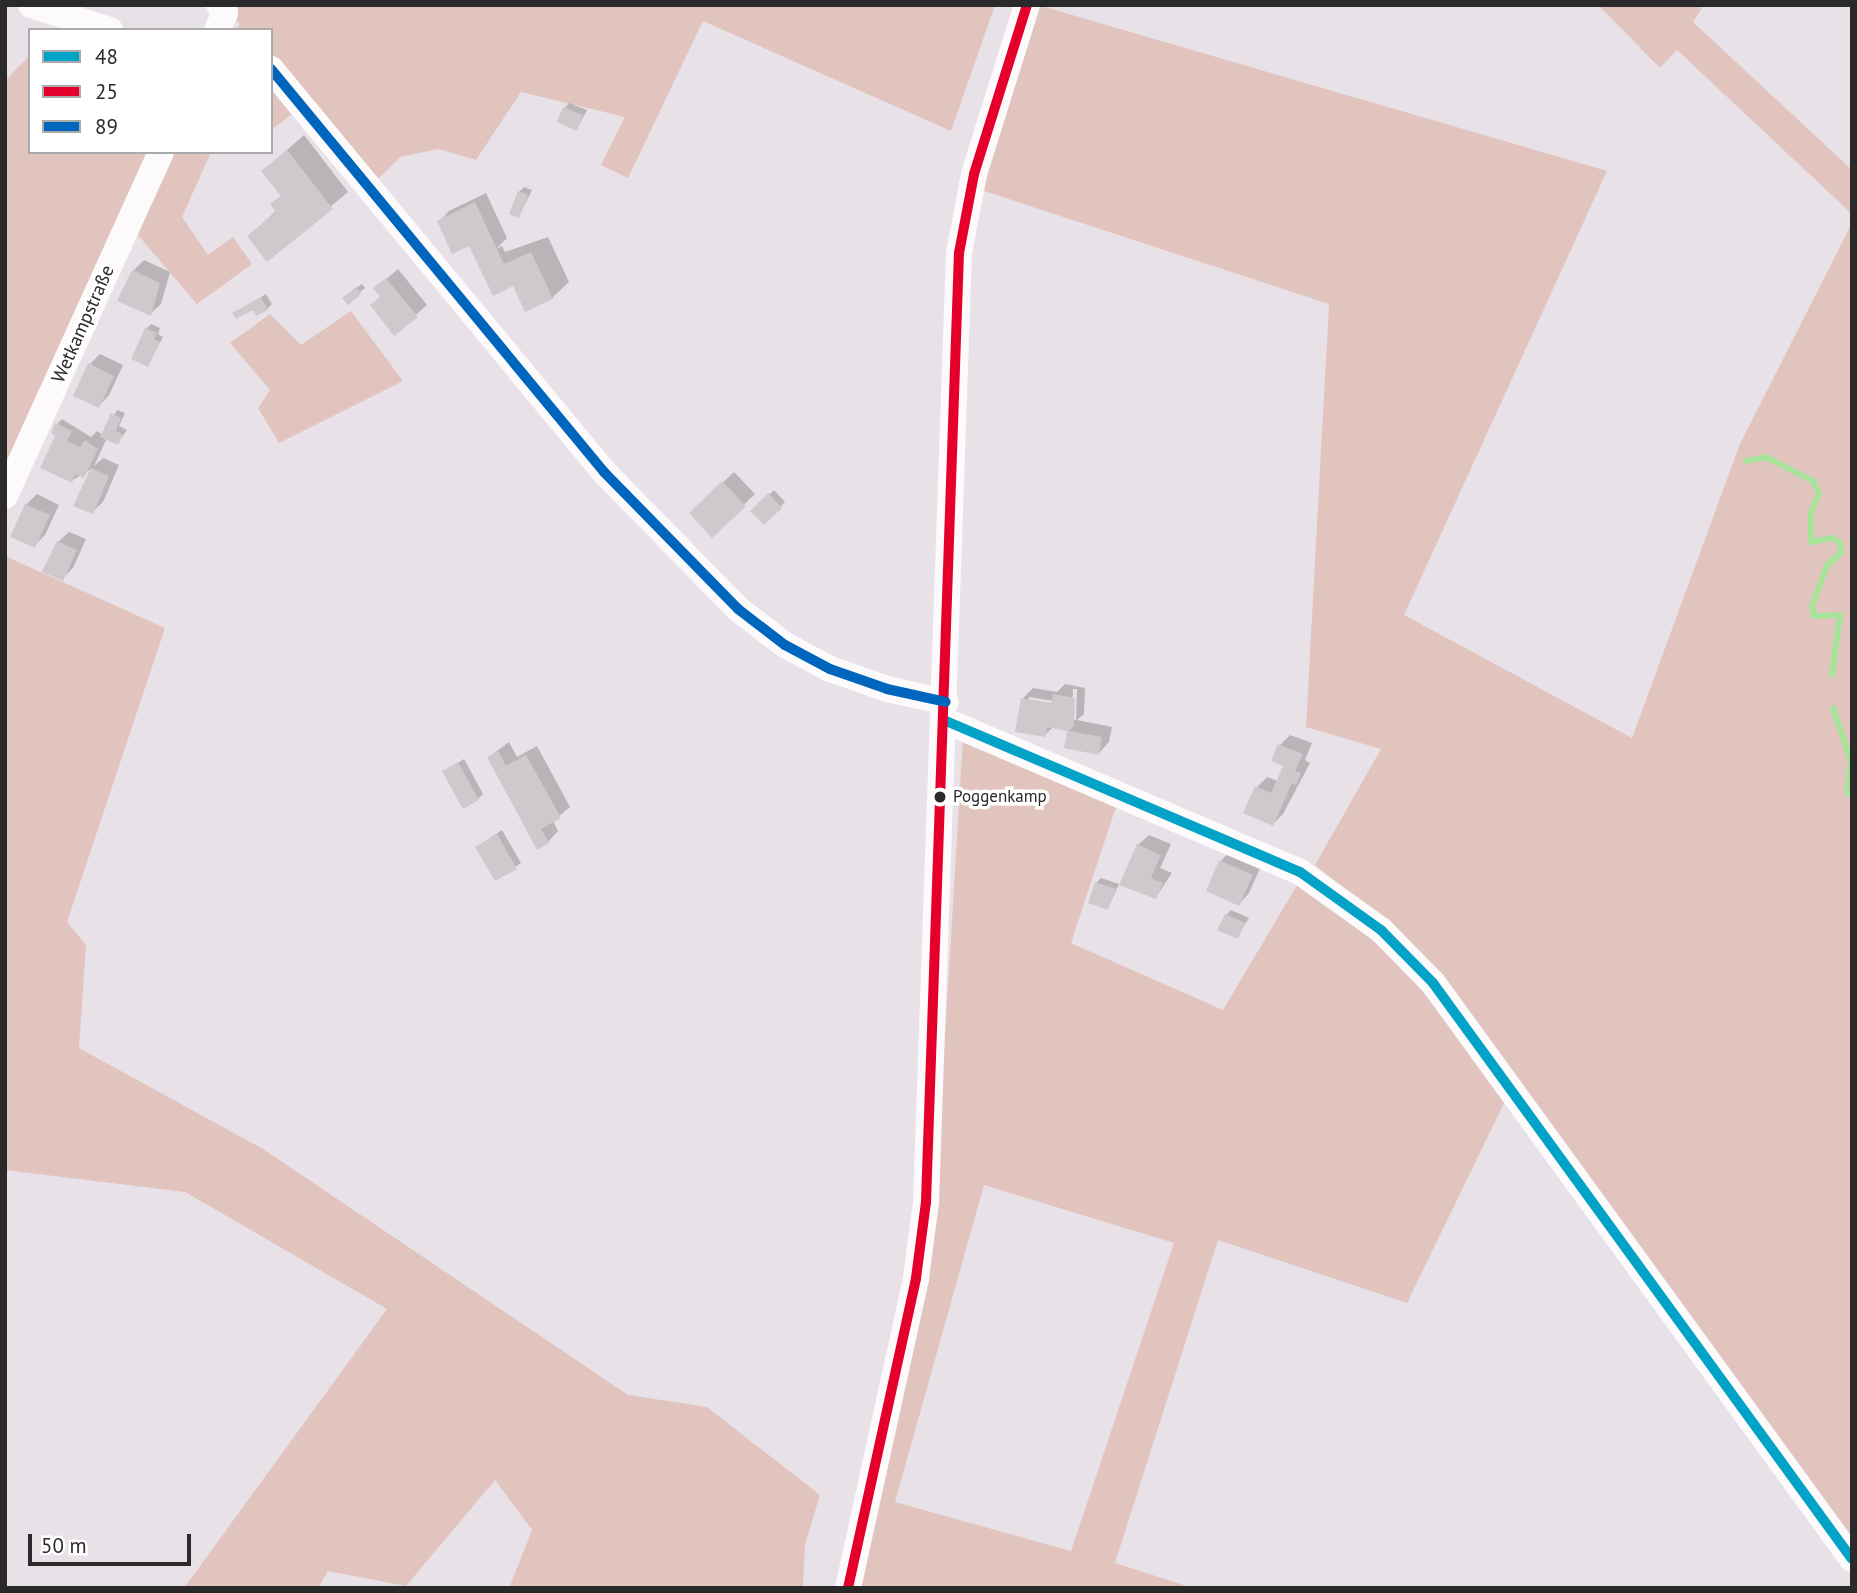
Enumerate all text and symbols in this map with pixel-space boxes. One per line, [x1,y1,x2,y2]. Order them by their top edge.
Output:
legend [28,28,273,154]
text: 48 [95,43,118,70]
text: 25 [95,78,118,105]
text: 89 [95,113,118,140]
street label: Wetkampstraße [47,262,119,386]
place label: Poggenkamp [953,787,1047,807]
marker: Poggenkamp [933,790,947,804]
scale bar [32,1520,194,1564]
text: 50 m [41,1532,87,1559]

